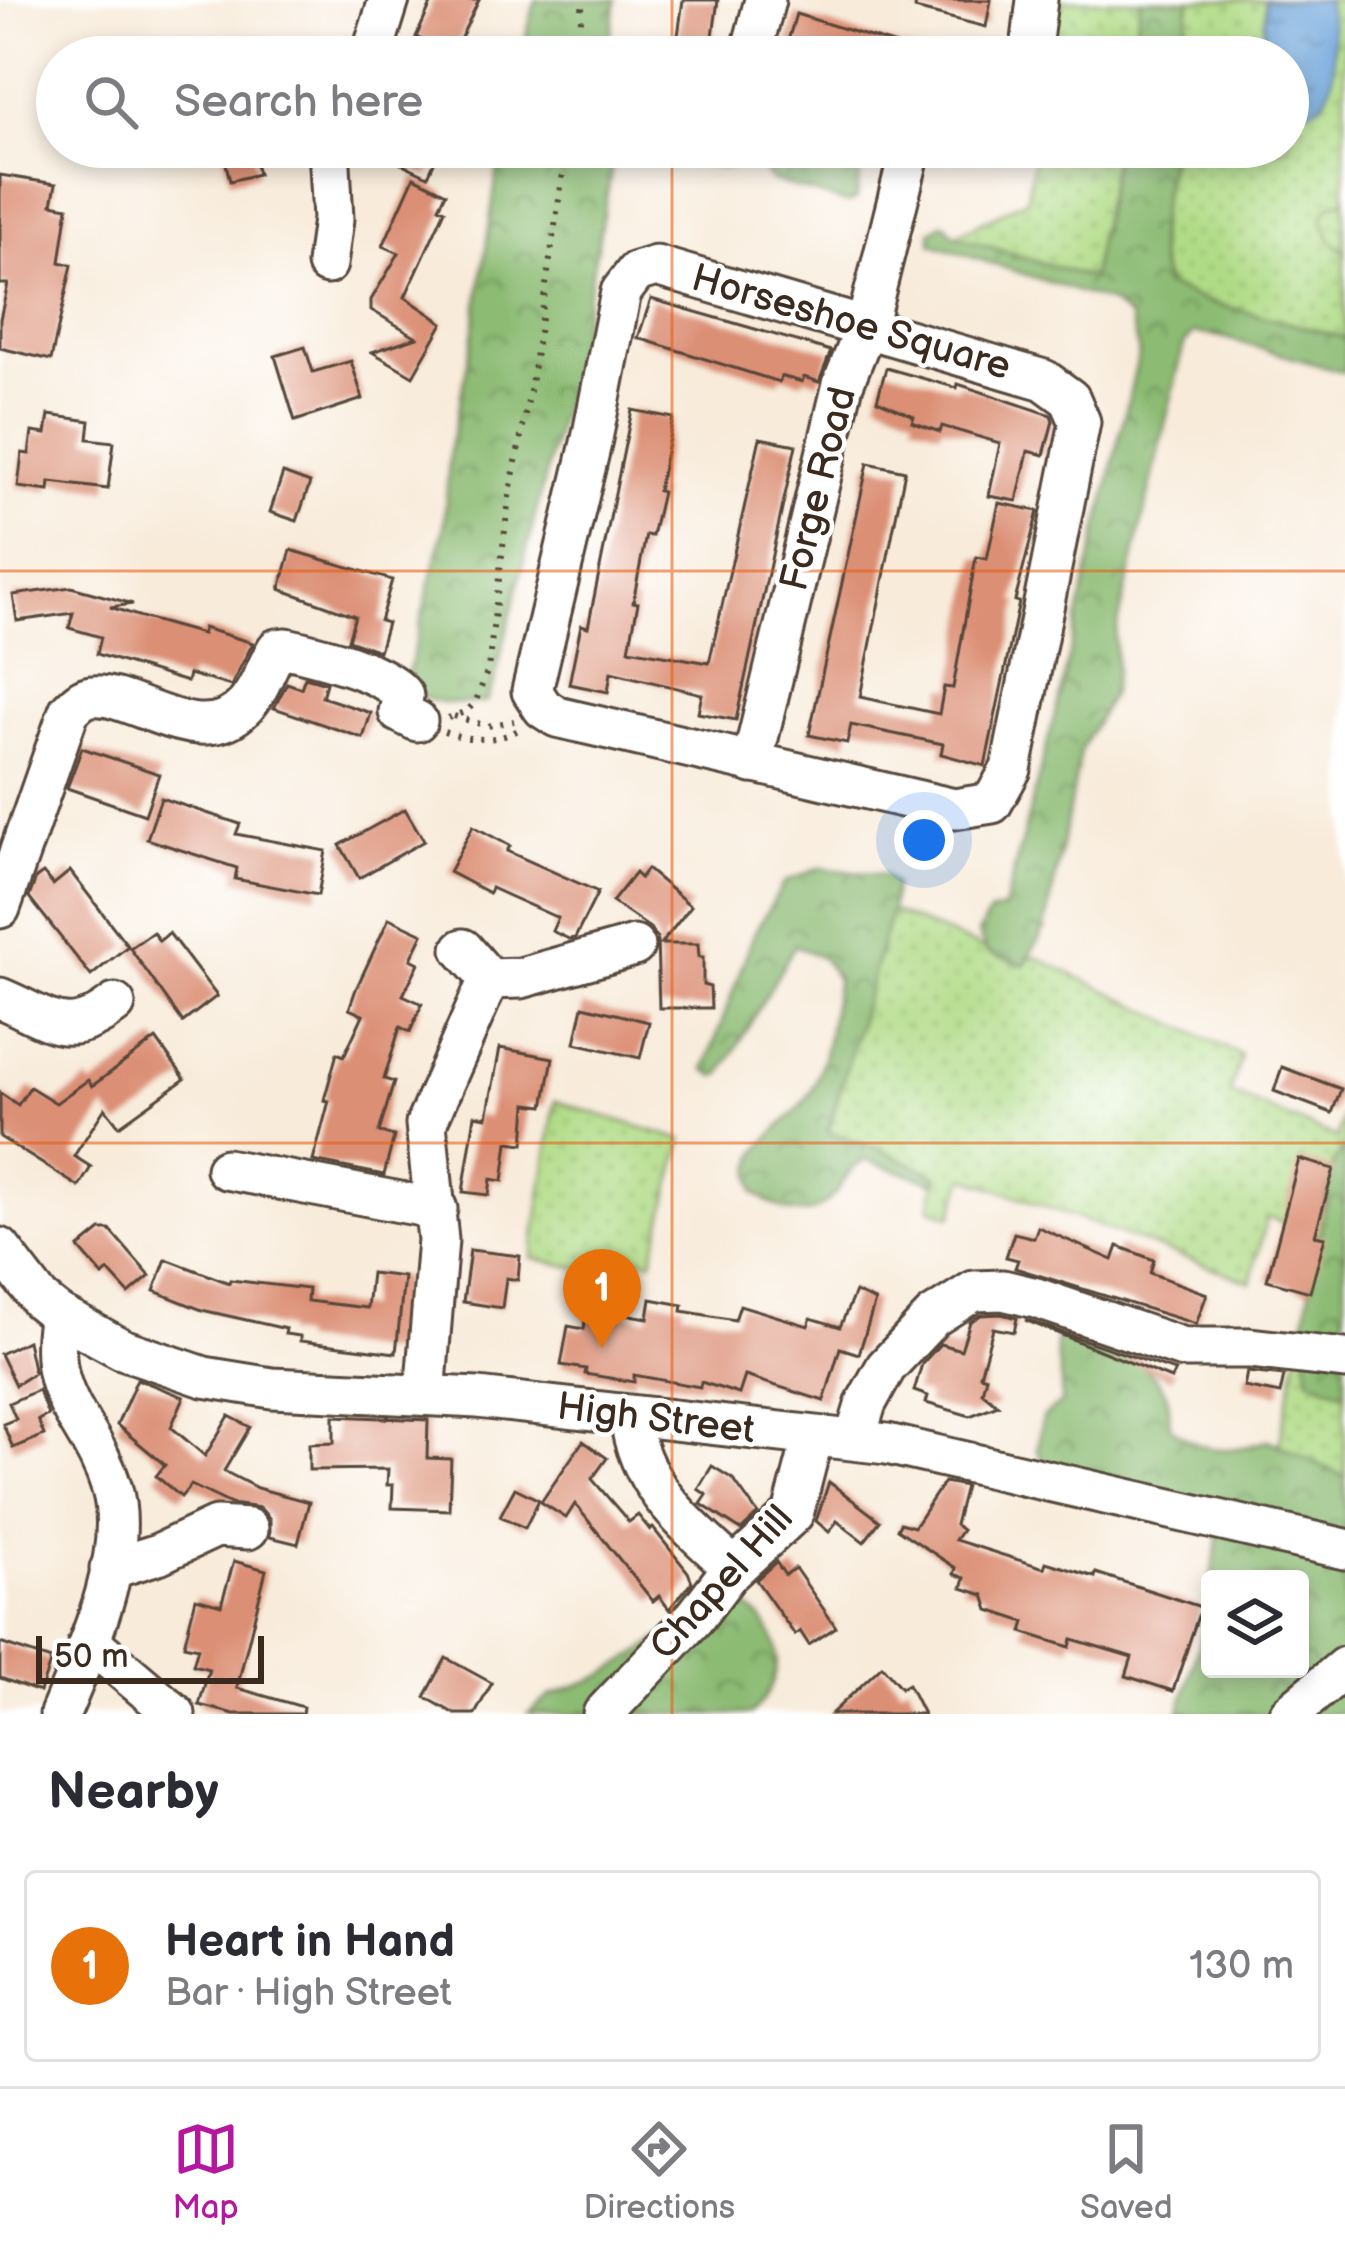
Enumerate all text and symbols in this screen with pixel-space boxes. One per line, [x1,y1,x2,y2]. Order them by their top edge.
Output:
search box [36,36,1309,168]
icon: search [78,69,144,135]
text: Search here [174,75,423,130]
street label: Horseshoe Square [686,255,1016,391]
street label: Forge Road [771,382,867,596]
your location [894,810,954,870]
pin: 1 [563,1249,641,1348]
street label: High Street [555,1384,757,1454]
street label: Chapel Hill [641,1496,803,1670]
map controls [1201,1570,1309,1678]
button: layers [1201,1570,1309,1678]
scale bar [36,1630,264,1683]
text: 50 m [54,1637,129,1677]
text: Nearby [48,1762,219,1823]
text: Heart in Hand [165,1915,455,1970]
text: 1 [82,1943,98,1990]
text: 130 m [1189,1943,1294,1990]
text: Bar · High Street [165,1970,452,2017]
tab: Map [172,2116,239,2228]
tab: Directions [583,2116,735,2228]
tab: Saved [1080,2116,1173,2228]

